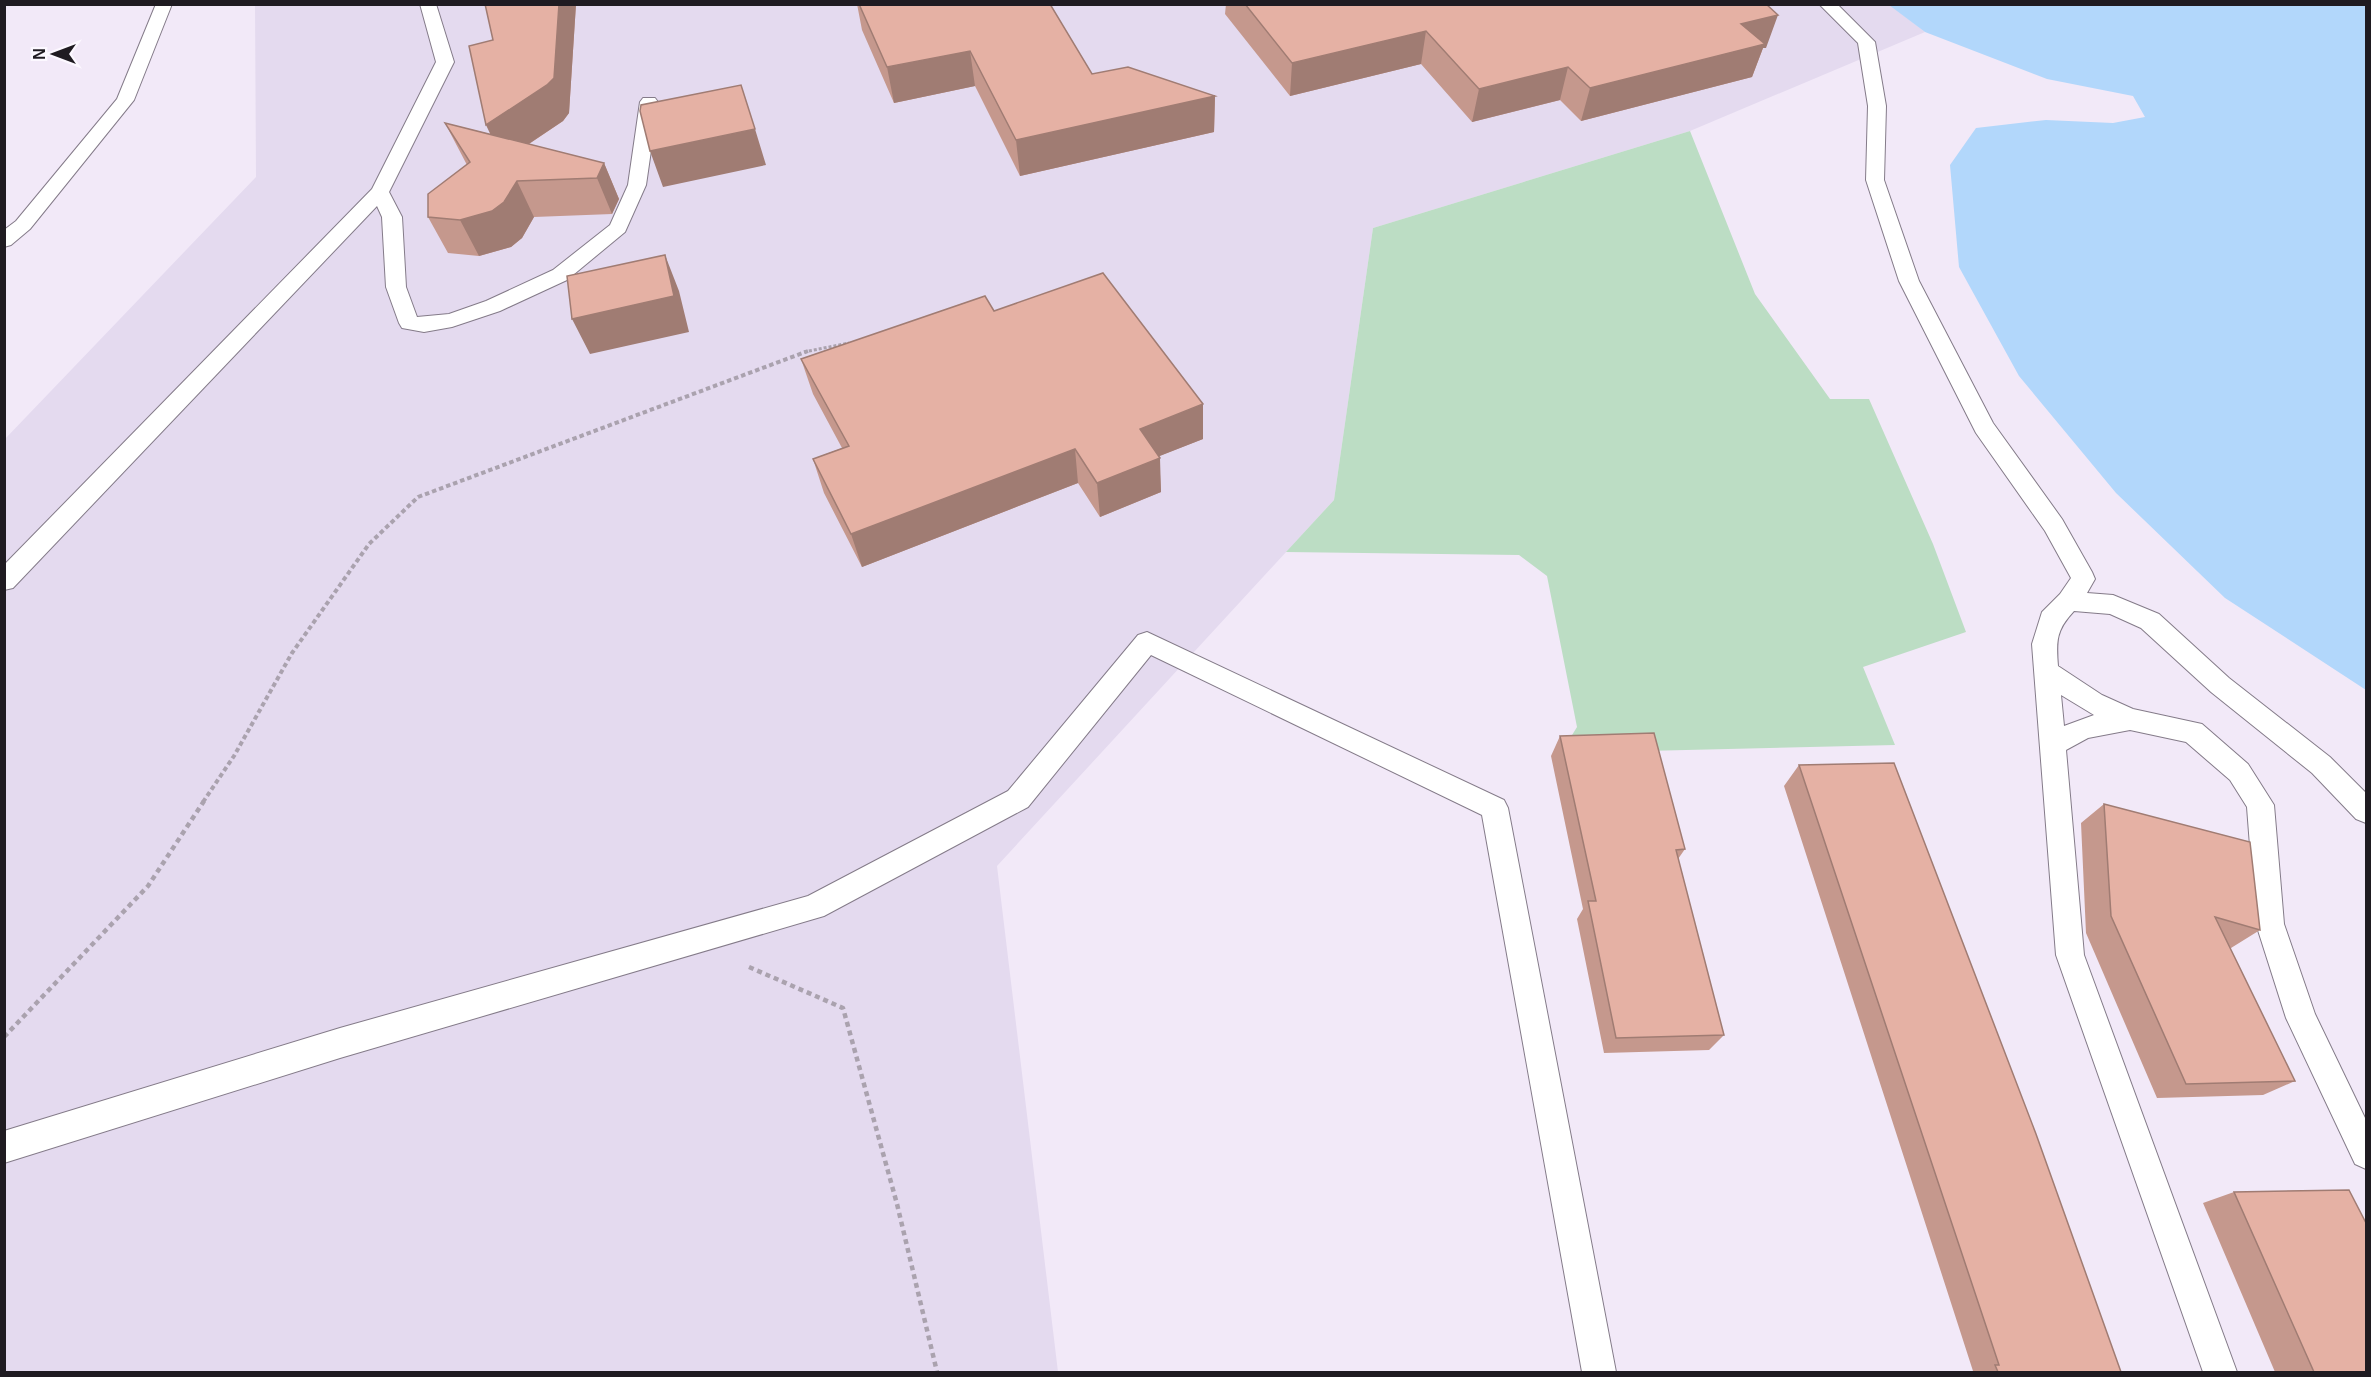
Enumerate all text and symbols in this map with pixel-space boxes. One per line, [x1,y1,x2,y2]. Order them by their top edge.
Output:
north arrow [24,24,84,84]
text: N [31,48,48,60]

